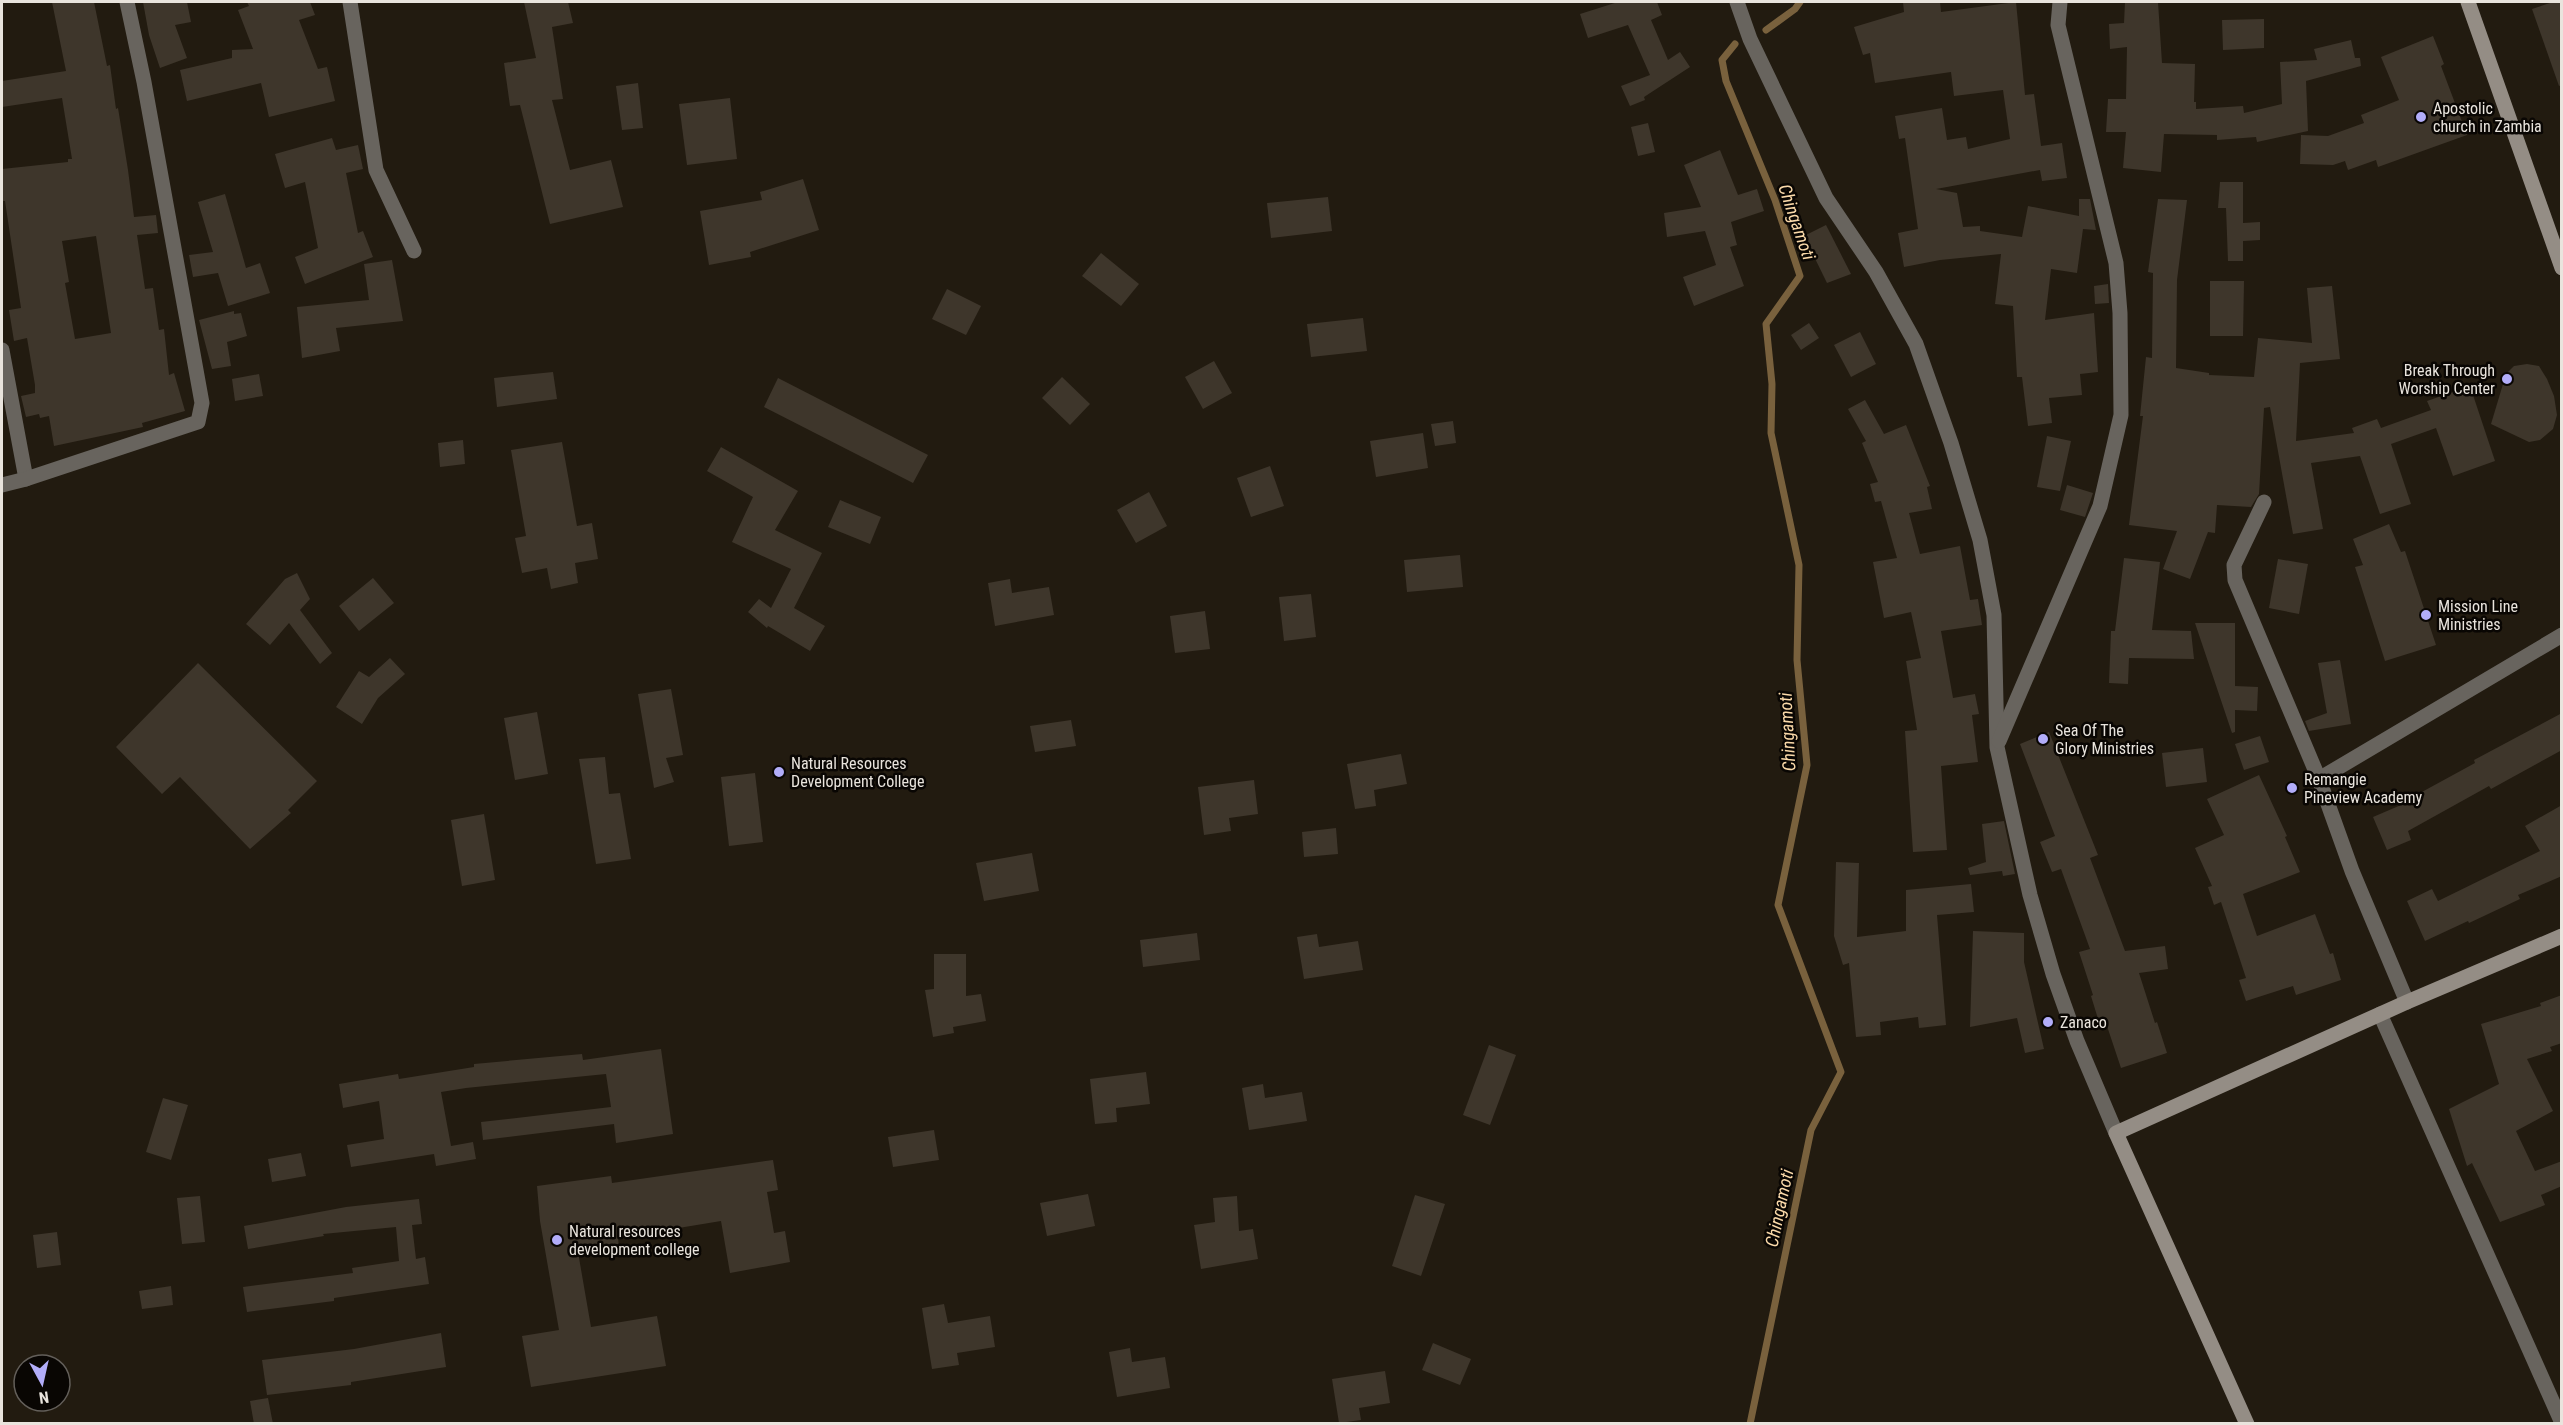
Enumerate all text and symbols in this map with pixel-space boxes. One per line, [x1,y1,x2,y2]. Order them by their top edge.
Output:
place label: Apostolic church in Zambia [2433,99,2542,136]
marker: Apostolic church in Zambia [2414,110,2428,124]
water label: Chingamoti [1774,181,1820,264]
place label: Break Through Worship Center [2398,361,2495,398]
marker: Break Through Worship Center [2500,372,2514,386]
place label: Mission Line Ministries [2438,597,2518,634]
marker: Mission Line Ministries [2419,608,2433,622]
water label: Chingamoti [1774,691,1800,772]
place label: Sea Of The Glory Ministries [2055,721,2154,758]
marker: Sea Of The Glory Ministries [2036,732,2050,746]
place label: Natural Resources Development College [791,754,924,791]
marker: Natural Resources Development College [772,765,786,779]
place label: Remangie Pineview Academy [2304,770,2423,807]
marker: Remangie Pineview Academy [2285,781,2299,795]
place label: Zanaco [2060,1013,2107,1032]
marker: Zanaco [2041,1015,2055,1029]
water label: Chingamoti [1761,1166,1798,1249]
place label: Natural resources development college [569,1222,700,1259]
marker: Natural resources development college [550,1233,564,1247]
north arrow [12,1353,72,1413]
text: N [38,1387,50,1407]

